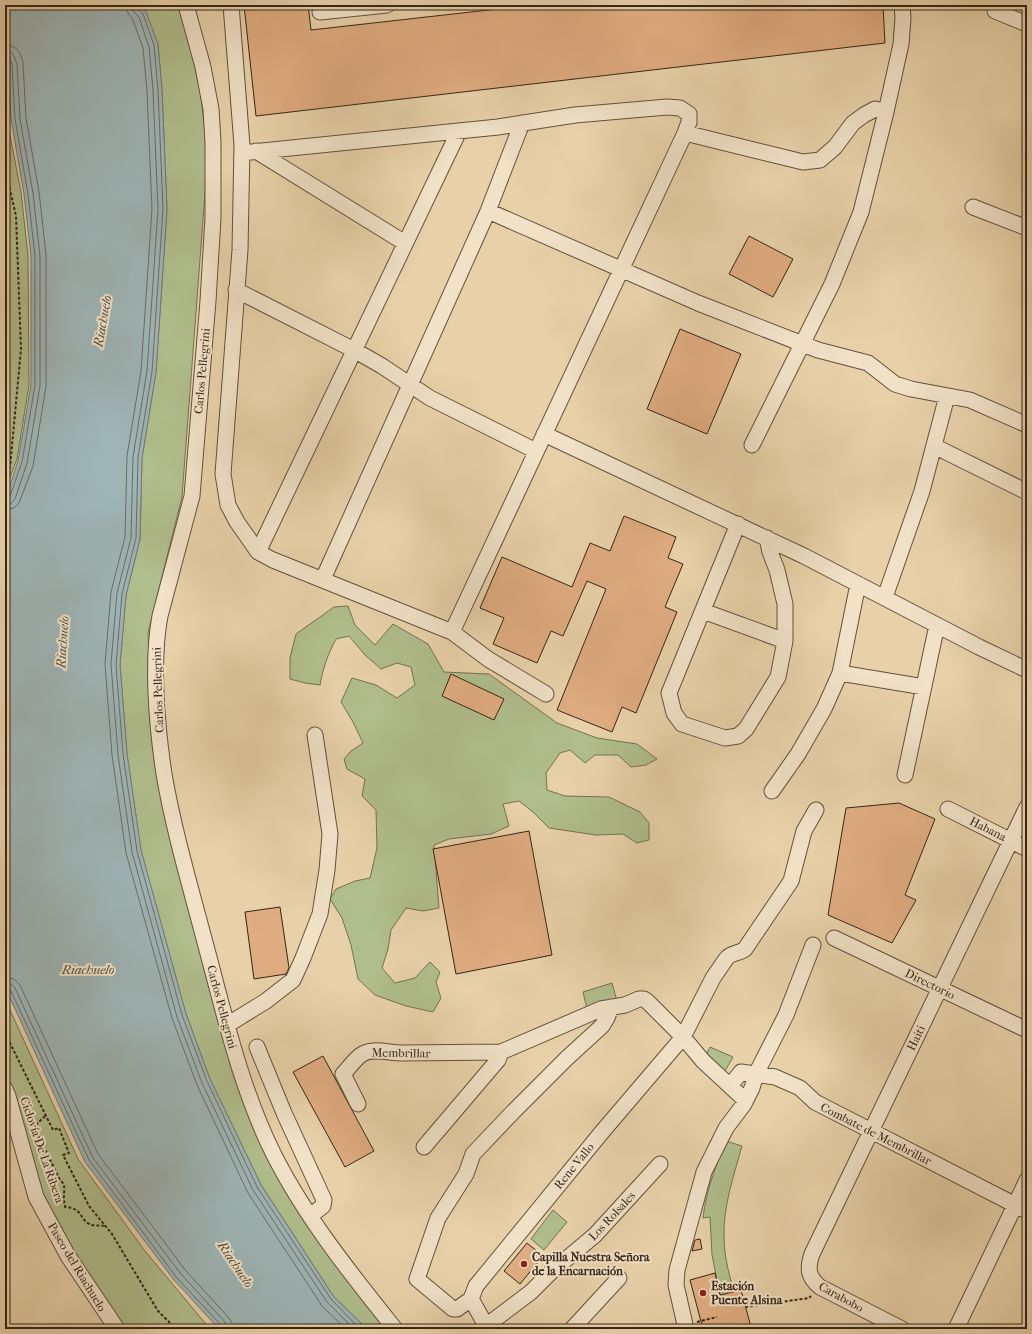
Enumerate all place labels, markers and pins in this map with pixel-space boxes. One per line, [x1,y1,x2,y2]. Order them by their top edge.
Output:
place label: Capilla Nuestra Señora de la Encarnación [532,1250,650,1278]
marker: Capilla Nuestra Señora de la Encarnación [519,1259,529,1269]
place label: Estación Puente Alsina [711,1279,783,1307]
marker: Estación Puente Alsina [698,1288,708,1298]

